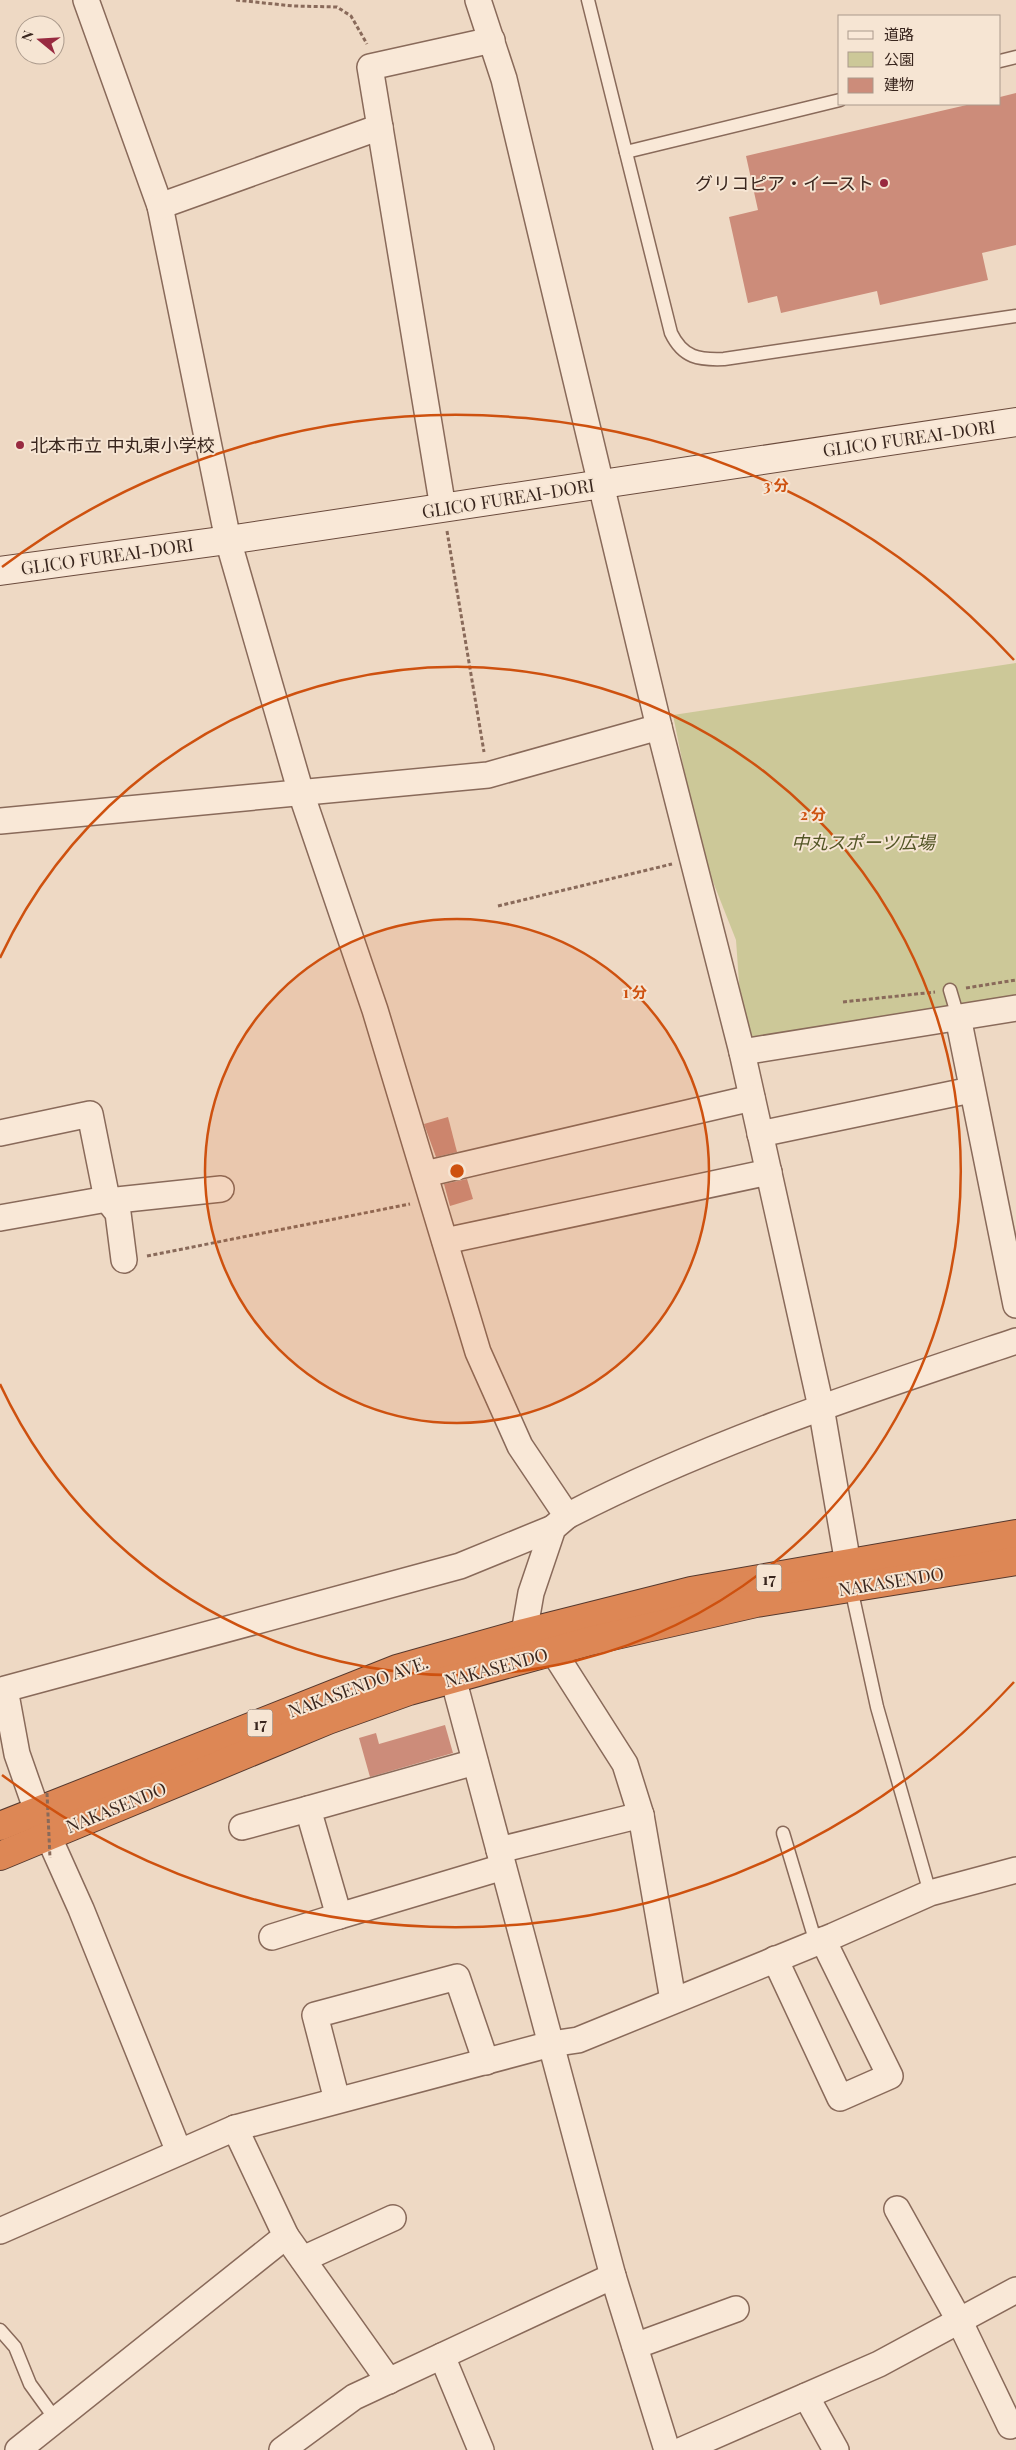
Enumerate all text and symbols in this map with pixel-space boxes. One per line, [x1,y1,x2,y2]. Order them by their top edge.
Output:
north arrow [15,15,65,65]
legend [838,15,1001,105]
text: 道路 [884,24,914,44]
text: N [17,28,38,44]
text: 公園 [884,49,914,69]
text: 建物 [884,74,914,94]
place label: グリコピア・イースト [695,171,874,195]
marker: グリコピア・イースト [878,177,890,189]
street label: GLICO FUREAI-DORI [821,414,997,462]
place label: 北本市立 中丸東小学校 [30,433,214,457]
marker: 北本市立 中丸東小学校 [14,439,26,451]
street label: GLICO FUREAI-DORI [420,473,596,523]
text: 3 分 [763,475,789,495]
street label: GLICO FUREAI-DORI [19,532,195,580]
text: 2 分 [800,804,826,824]
park label: 中丸スポーツ広場 [791,830,937,854]
text: 1 分 [623,982,647,1002]
centre of rings [448,1162,466,1180]
street label: NAKASENDO [837,1561,945,1601]
road number: 17 [756,1565,782,1592]
street label: NAKASENDO [441,1642,551,1692]
street label: NAKASENDO AVE. [285,1649,431,1723]
road number: 17 [248,1710,272,1736]
street label: NAKASENDO [62,1776,170,1838]

